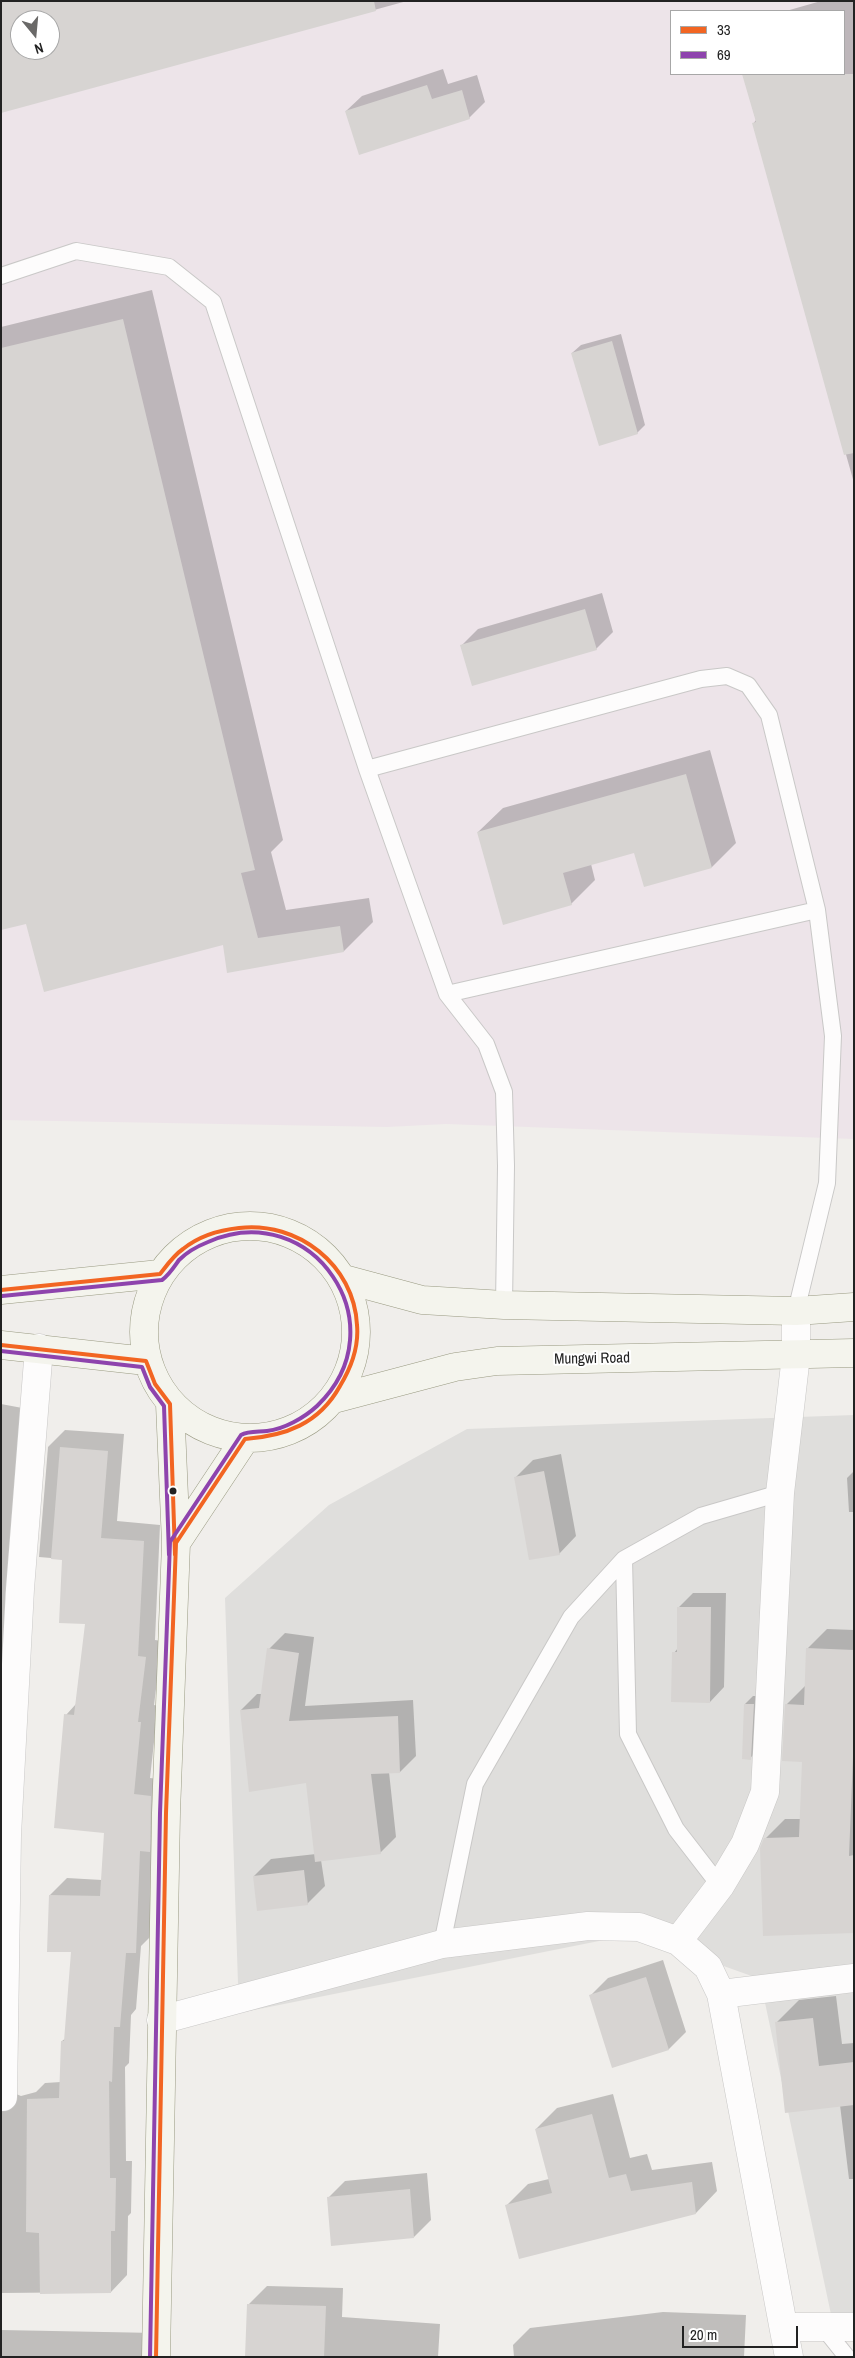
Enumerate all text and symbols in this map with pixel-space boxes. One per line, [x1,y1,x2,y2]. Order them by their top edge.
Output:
north arrow [10,10,60,60]
legend [670,10,845,75]
text: 33 [717,19,731,40]
text: N [33,39,46,58]
text: 69 [717,44,731,65]
street label: Mungwi Road [554,1349,630,1369]
unlabelled marker [168,1486,178,1496]
scale bar [685,2316,801,2348]
text: 20 m [690,2324,717,2345]

